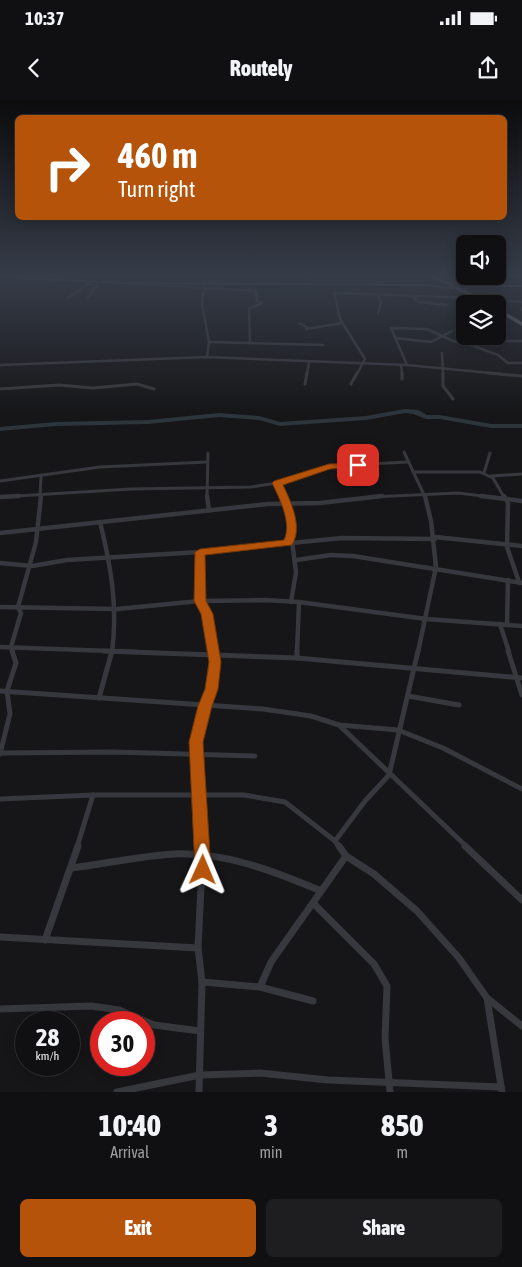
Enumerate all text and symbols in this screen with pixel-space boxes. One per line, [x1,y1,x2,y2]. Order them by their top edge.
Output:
text: 10:37 [25,7,64,29]
icon: back [20,54,48,82]
icon: share [474,54,502,82]
text: Routely [230,55,292,81]
icon: right [35,135,100,200]
text: 460 m [118,135,197,175]
text: Turn right [118,176,195,202]
map controls [456,235,506,345]
button: sound [456,235,506,285]
button: layers [456,295,506,345]
pin [337,444,379,486]
icon: arrive [344,451,372,479]
position arrow [176,843,228,895]
speed limit sign: 30 [90,1011,155,1076]
text: 28 [36,1023,59,1051]
text: km/h [36,1049,59,1063]
text: 10:40 [99,1108,161,1142]
text: 3 [264,1108,278,1142]
text: 850 [381,1108,423,1142]
text: Arrival [110,1143,149,1161]
text: min [260,1143,283,1161]
text: m [396,1143,408,1161]
button: Exit [20,1199,256,1257]
button: Share [266,1199,502,1257]

